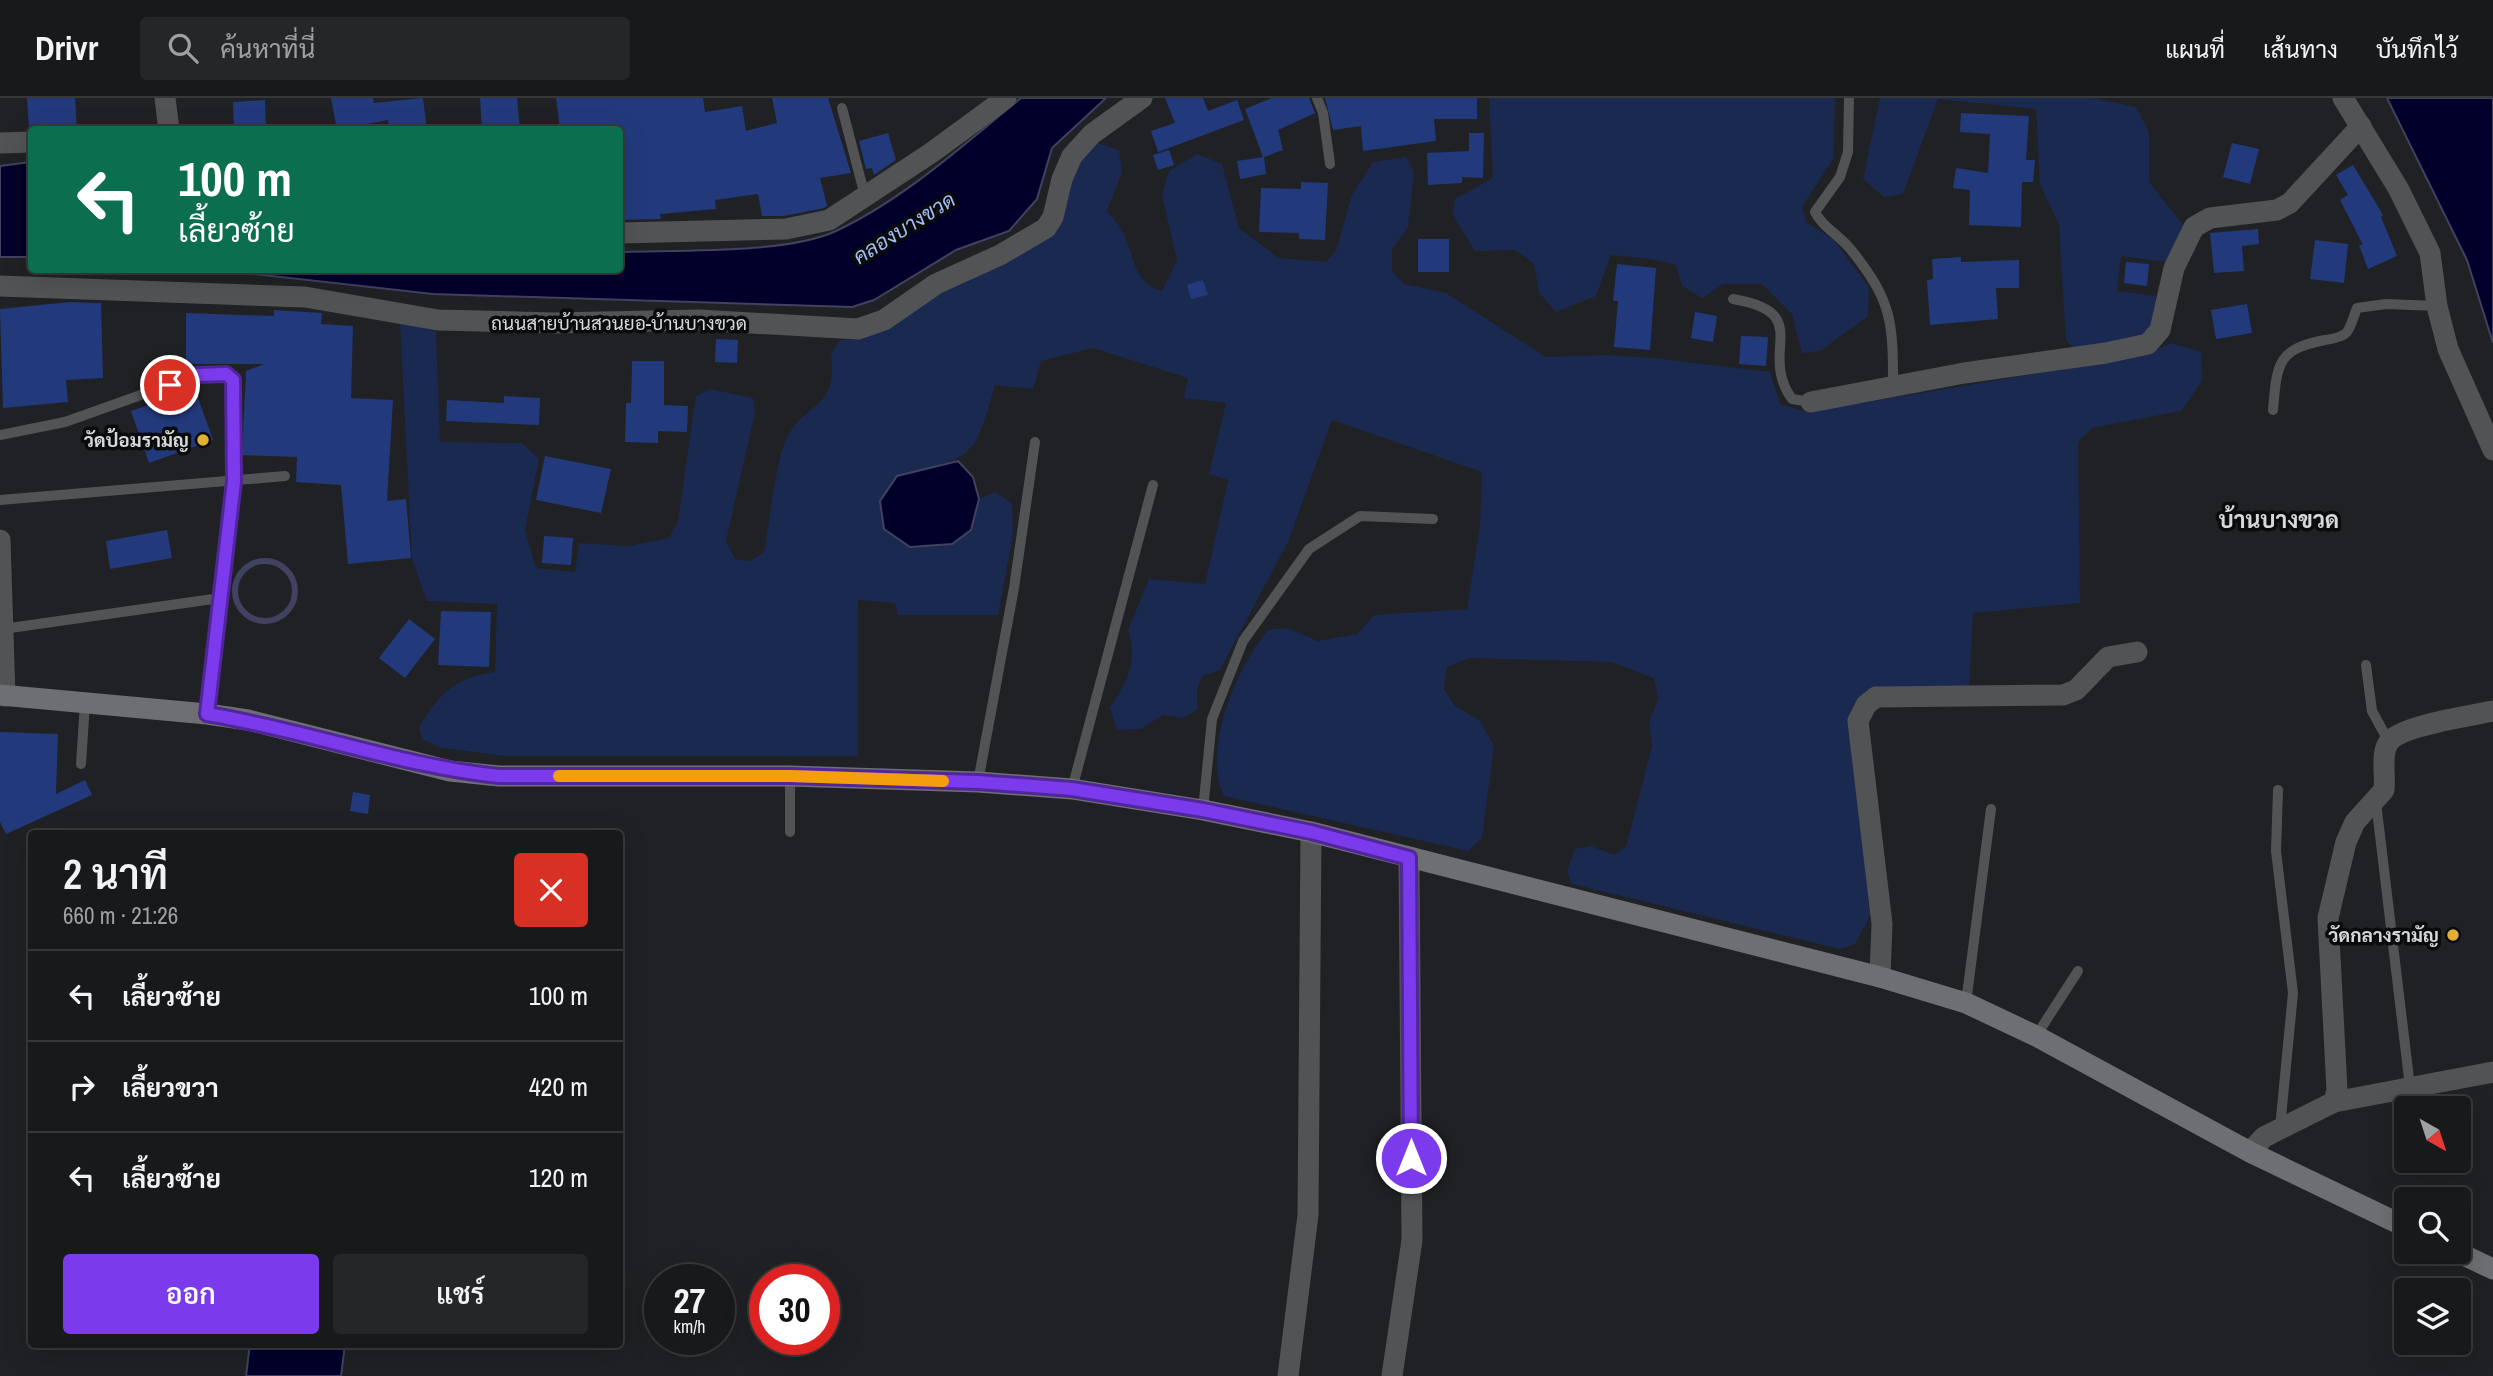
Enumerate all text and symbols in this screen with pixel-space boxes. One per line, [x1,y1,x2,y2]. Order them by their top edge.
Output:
search box [140,17,630,80]
text: Drivr [35,26,98,70]
icon: search [164,29,202,67]
text: ค้นหาที่นี่ [220,31,315,66]
text: แผนที่ [2165,33,2225,65]
text: เส้นทาง [2263,33,2338,65]
text: บันทึกไว้ [2376,33,2458,65]
text: 100 m [178,145,292,211]
icon: left [63,154,154,245]
water label: คลองบางขวด [847,185,961,271]
text: เลี้ยวซ้าย [178,209,295,252]
street label: ถนนสายบ้านสวนยอ-บ้านบางขวด [491,310,747,336]
pin [140,355,200,415]
icon: arrive [151,366,189,404]
place label: วัดป้อมรามัญ [84,427,189,453]
marker: วัดป้อมรามัญ [195,432,211,448]
district label: บ้านบางขวด [2219,504,2339,535]
text: 2 นาที [63,846,168,902]
button: close [514,853,588,927]
text: 660 m · 21:26 [63,900,178,931]
place label: วัดกลางรามัญ [2328,922,2439,948]
marker: วัดกลางรามัญ [2445,927,2461,943]
icon: left [63,977,101,1015]
text: 100 m [529,978,588,1013]
text: เลี้ยวซ้าย [122,979,221,1014]
icon: right [63,1068,101,1106]
text: 420 m [529,1069,588,1104]
text: เลี้ยวขวา [122,1070,219,1105]
north arrow [2394,1096,2471,1172]
map controls [2394,1096,2471,1355]
position arrow [1374,1121,1448,1195]
icon: left [63,1159,101,1197]
text: 120 m [529,1160,588,1195]
text: เลี้ยวซ้าย [122,1161,221,1196]
button: search [2394,1187,2471,1264]
button: ออก [63,1254,319,1334]
button: แชร์ [333,1254,588,1334]
speed limit sign: 30 [749,1264,840,1355]
text: 27 [674,1277,705,1324]
button: layers [2394,1278,2471,1355]
text: km/h [674,1314,706,1339]

